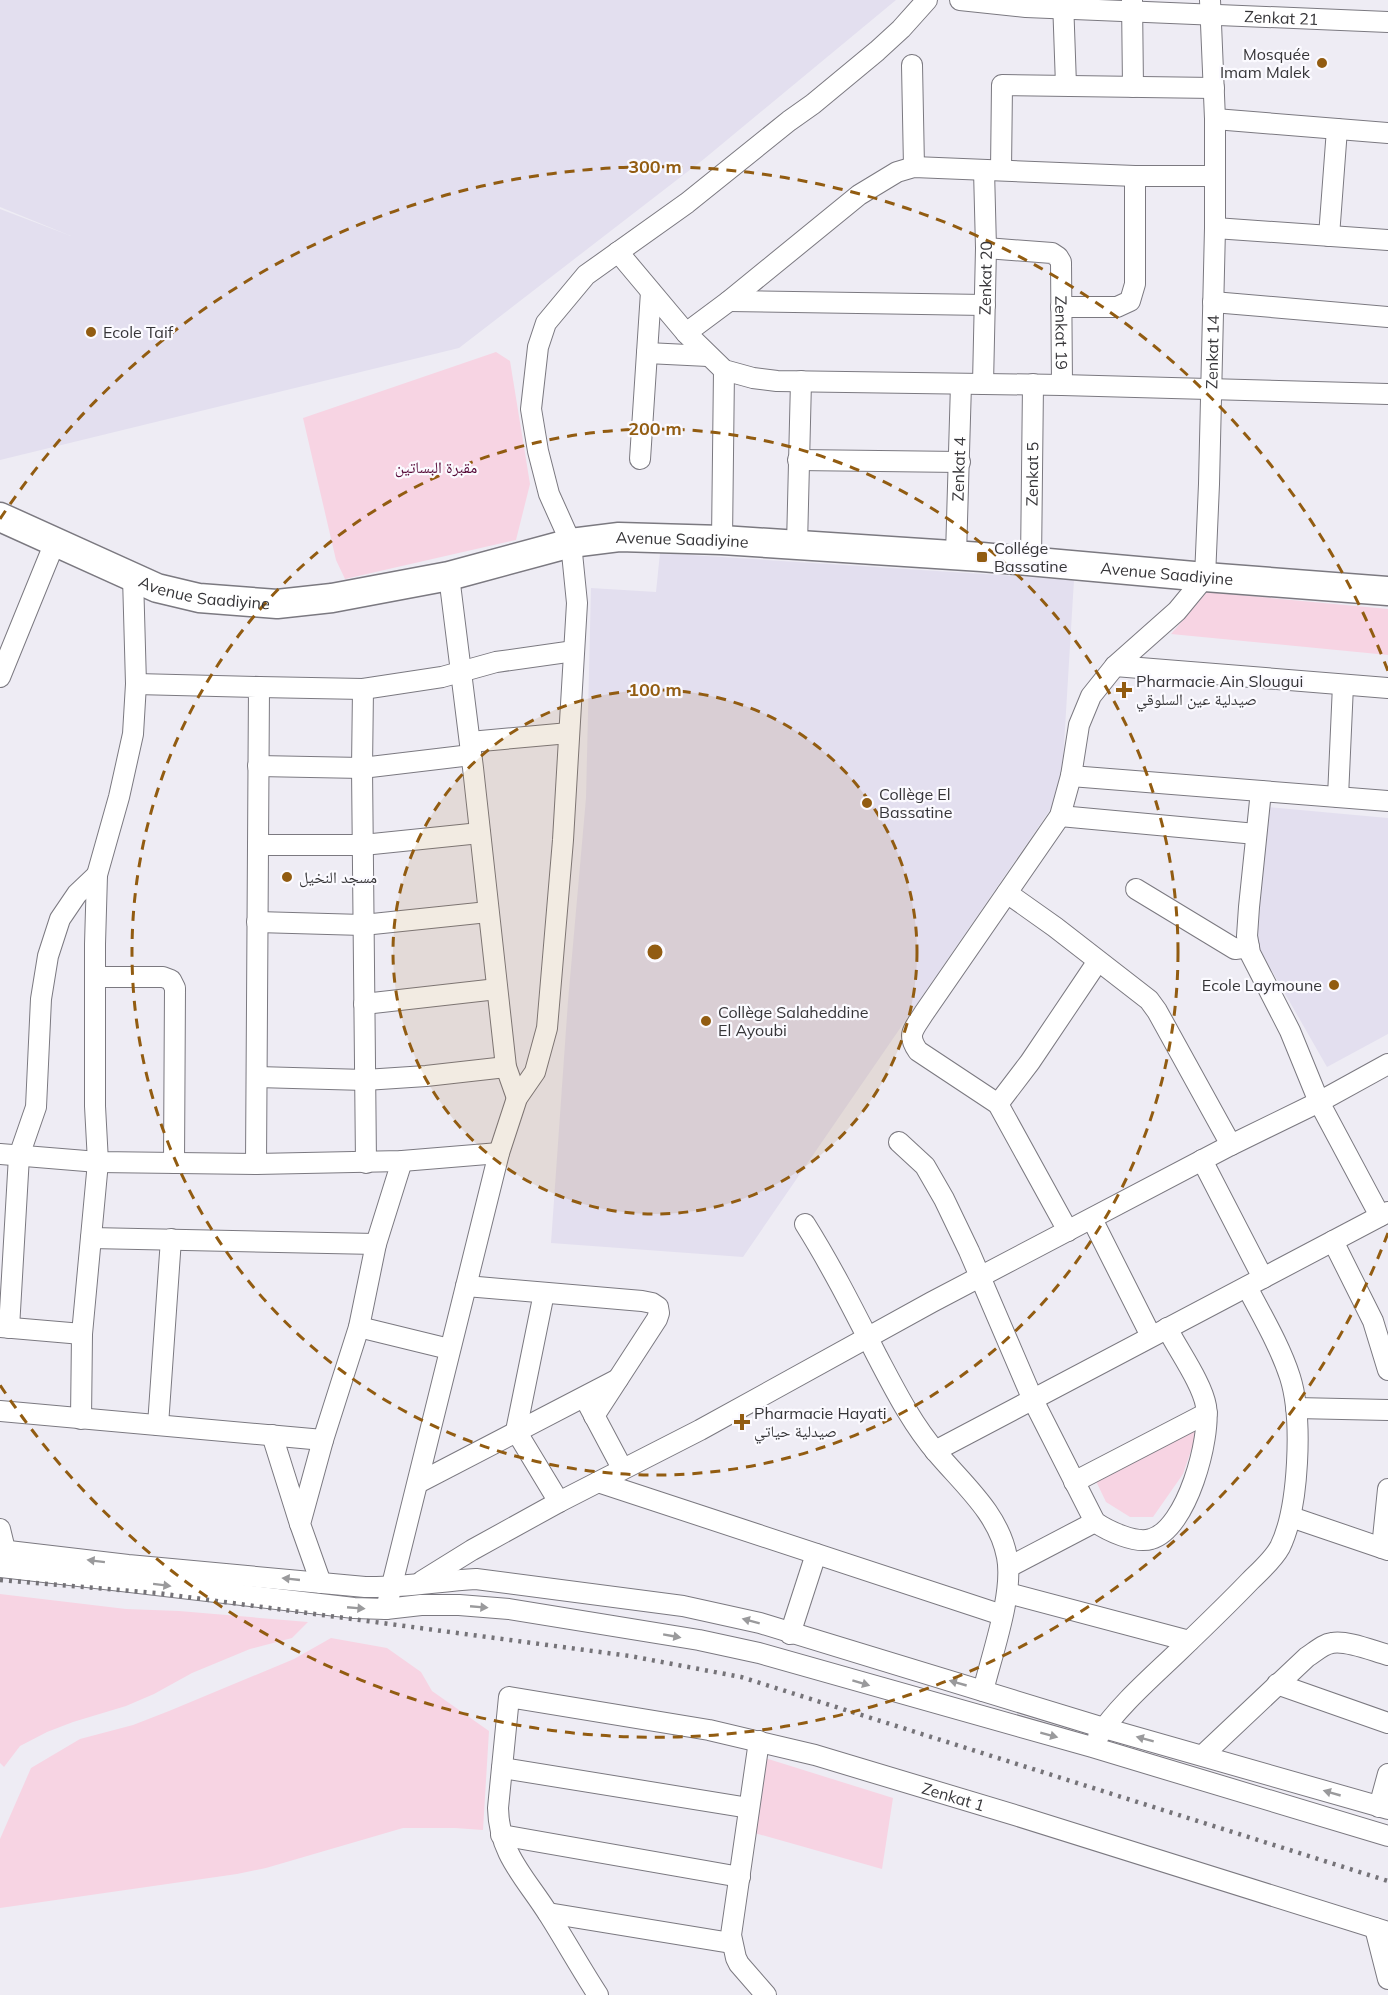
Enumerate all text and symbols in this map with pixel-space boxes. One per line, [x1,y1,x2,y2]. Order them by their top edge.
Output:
street label: Zenkat 21 [1244,6,1319,29]
place label: Mosquée Imam Malek [1220,44,1311,82]
marker: Mosquée Imam Malek [1315,56,1329,70]
text: 300 m [628,155,682,178]
street label: Zenkat 20 [975,241,996,315]
street label: Zenkat 19 [1051,296,1072,370]
street label: Zenkat 14 [1201,314,1223,389]
place label: Ecole Taif [103,322,174,342]
marker: Ecole Taif [84,325,98,339]
text: 200 m [628,417,682,440]
street label: Zenkat 4 [948,436,969,502]
street label: Zenkat 5 [1022,442,1042,506]
park label: مقبرة البساتين [395,457,477,478]
street label: Avenue Saadiyine [615,527,749,552]
place label: Collége Bassatine [994,538,1067,576]
marker: Collége Bassatine [975,550,989,564]
street label: Avenue Saadiyine [1100,558,1234,589]
street label: Avenue Saadiyine [136,571,271,613]
place label: Pharmacie Ain Slougui صيدلية عين السلوقي [1136,671,1303,712]
text: 100 m [628,678,682,701]
marker: Pharmacie Ain Slougui صيدلية عين السلوقي [1117,683,1131,697]
place label: Collège El Bassatine [879,784,952,822]
marker: Collège El Bassatine [860,796,874,810]
place label: مسجد النخيل [299,867,377,888]
marker: مسجد النخيل [280,870,294,884]
centre of rings [645,942,665,962]
place label: Ecole Laymoune [1202,975,1322,995]
marker: Ecole Laymoune [1327,978,1341,992]
place label: Collège Salaheddine El Ayoubi [718,1002,869,1040]
marker: Collège Salaheddine El Ayoubi [699,1014,713,1028]
place label: Pharmacie Hayati صيدلية حياتي [754,1403,887,1444]
marker: Pharmacie Hayati صيدلية حياتي [735,1415,749,1429]
one-way arrow [87,1556,106,1566]
one-way arrow [281,1575,300,1584]
one-way arrow [153,1580,172,1590]
one-way arrow [470,1602,489,1612]
one-way arrow [347,1603,366,1613]
one-way arrow [742,1616,760,1625]
one-way arrow [663,1631,682,1640]
one-way arrow [949,1678,967,1687]
one-way arrow [852,1679,870,1688]
one-way arrow [1040,1731,1058,1740]
one-way arrow [1135,1734,1153,1743]
street label: Zenkat 1 [919,1778,987,1815]
one-way arrow [1323,1788,1341,1797]

